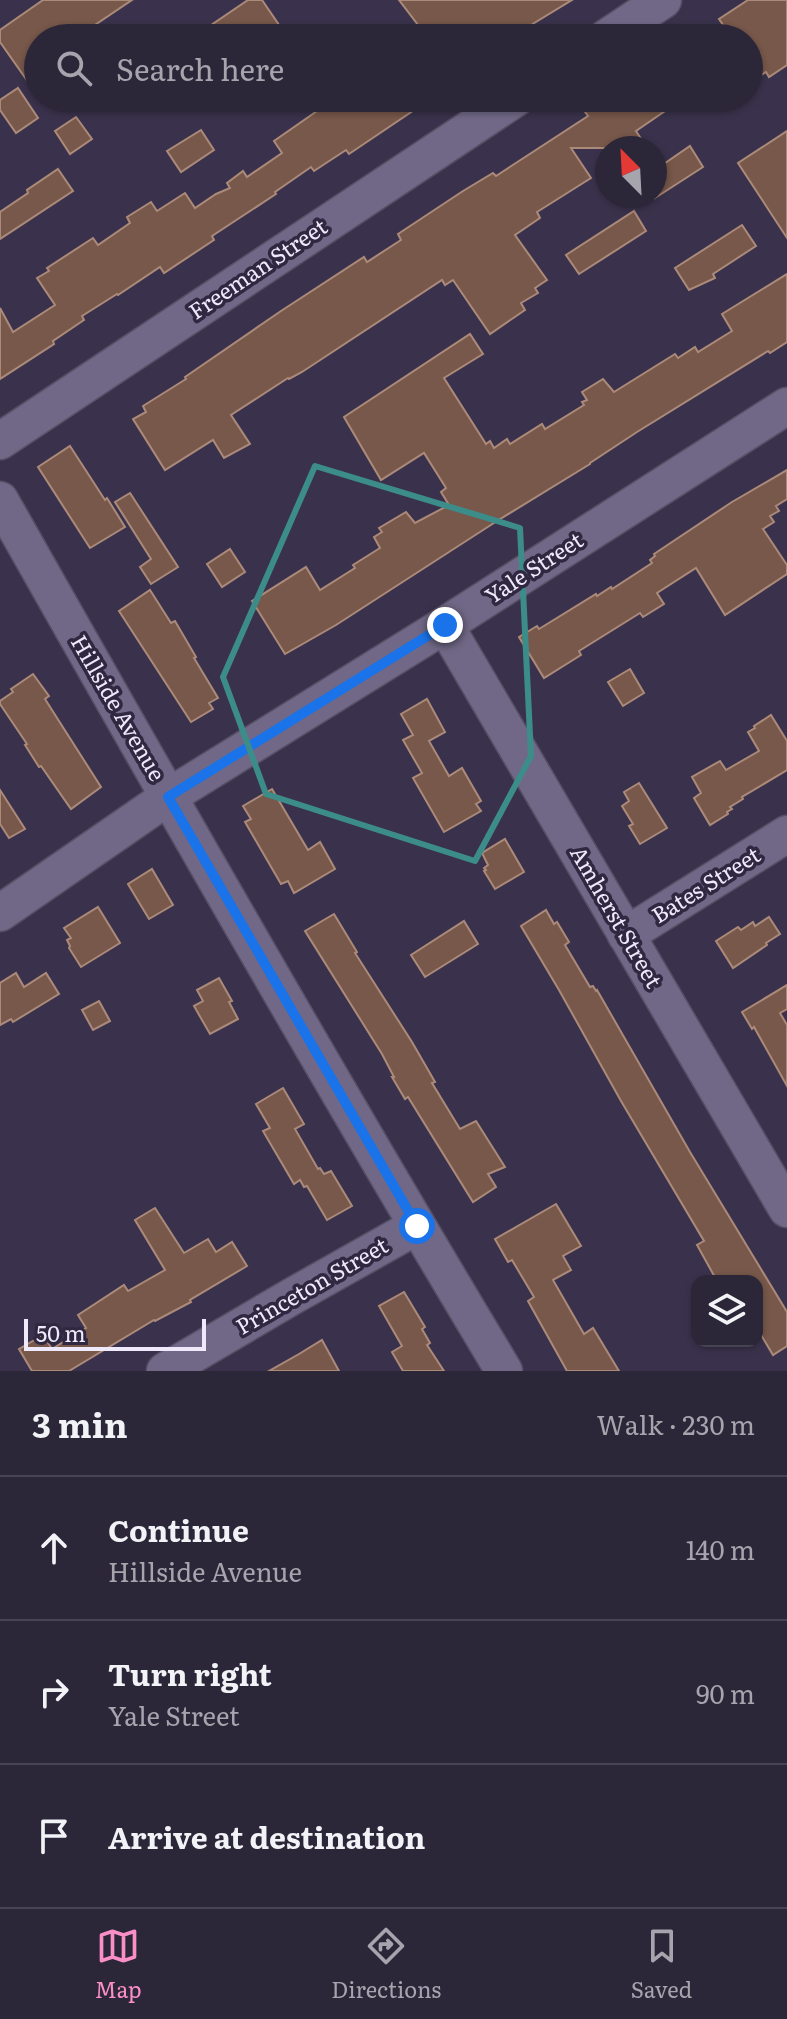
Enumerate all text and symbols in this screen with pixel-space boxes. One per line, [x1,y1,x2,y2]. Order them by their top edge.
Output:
search box [24,24,763,112]
icon: search [52,46,96,90]
text: Search here [116,46,284,90]
north arrow [595,136,667,208]
street label: Freeman Street [181,209,333,326]
street label: Yale Street [478,523,589,611]
route end [427,607,463,643]
street label: Hillside Avenue [64,628,175,787]
street label: Bates Street [644,837,766,930]
street label: Amherst Street [563,839,671,993]
route start [399,1208,435,1244]
street label: Princeton Street [229,1228,394,1342]
map controls [691,1275,763,1347]
button: layers [691,1275,763,1347]
scale bar [24,1315,206,1351]
text: 50 m [36,1316,86,1349]
text: 3 min [32,1398,128,1448]
text: Walk · 230 m [597,1404,755,1443]
text: Continue [108,1507,249,1551]
icon: ahead [32,1526,76,1570]
text: 140 m [686,1529,755,1568]
text: Hillside Avenue [108,1551,302,1590]
text: Turn right [108,1651,272,1695]
icon: right [32,1670,76,1714]
text: 90 m [696,1673,755,1712]
text: Yale Street [108,1695,240,1734]
icon: arrive [32,1814,76,1858]
text: Arrive at destination [108,1814,425,1858]
tab: Map [95,1924,142,2005]
tab: Directions [331,1924,441,2005]
tab: Saved [631,1924,692,2005]

